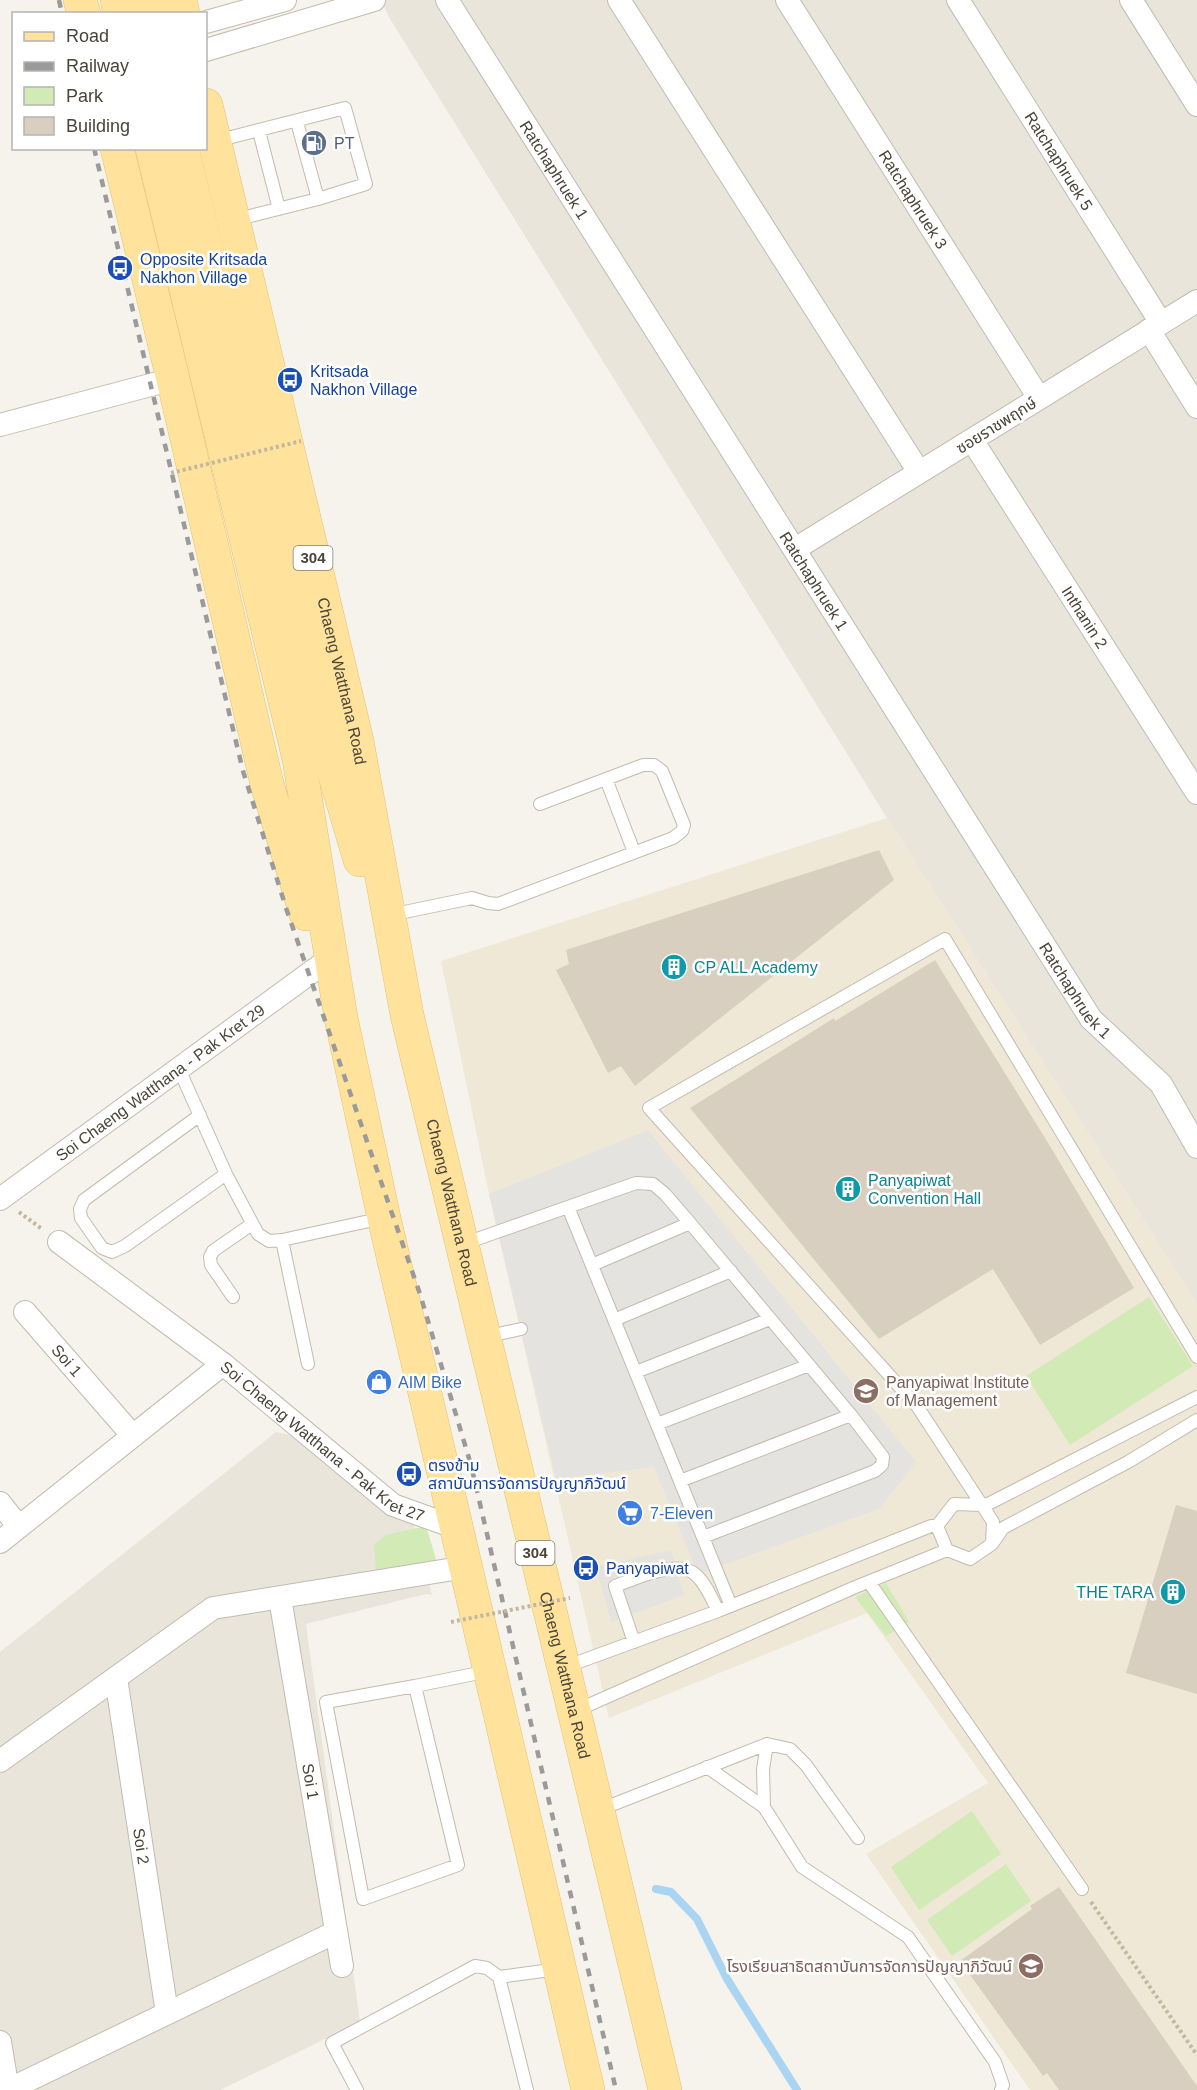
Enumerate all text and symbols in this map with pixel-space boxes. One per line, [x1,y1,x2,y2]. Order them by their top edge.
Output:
legend [12,12,207,150]
text: Road [66,26,109,46]
text: Railway [66,56,129,76]
text: Park [66,86,104,106]
street label: Ratchaphruek 5 [1021,109,1096,214]
text: Building [66,116,130,136]
street label: Ratchaphruek 1 [517,118,591,223]
fuel station icon: PT [299,128,329,158]
place label: PT [334,135,355,152]
street label: Ratchaphruek 3 [875,147,950,252]
place label: Opposite Kritsada Nakhon Village [140,251,267,286]
bus stop icon: Opposite Kritsada Nakhon Village [105,253,135,283]
place label: Kritsada Nakhon Village [310,363,417,398]
bus stop icon: Kritsada Nakhon Village [275,365,305,395]
street label: ซอยราชพฤกษ์ [953,394,1039,457]
street label: Ratchaphruek 1 [776,529,851,633]
road number: 304 [294,546,332,570]
street label: Inthanin 2 [1058,583,1111,652]
street label: Chaeng Watthana Road [314,596,369,766]
street label: Ratchaphruek 1 [1036,940,1114,1042]
building icon: CP ALL Academy [659,952,689,982]
place label: CP ALL Academy [694,959,818,976]
street label: Soi Chaeng Watthana - Pak Kret 29 [53,1001,268,1164]
street label: Chaeng Watthana Road [423,1117,480,1288]
place label: Panyapiwat Convention Hall [868,1172,981,1207]
building icon: Panyapiwat Convention Hall [833,1174,863,1204]
street label: Soi 1 [48,1341,85,1380]
street label: Soi Chaeng Watthana - Pak Kret 27 [217,1358,427,1525]
shop icon: AIM Bike [364,1367,394,1397]
place label: AIM Bike [398,1374,462,1391]
place label: Panyapiwat Institute of Management [886,1374,1029,1409]
school or university icon: Panyapiwat Institute of Management [851,1376,881,1406]
place label: ตรงข้าม สถาบันการจัดการปัญญาภิวัฒน์ [428,1457,626,1492]
bus stop icon: ตรงข้าม สถาบันการจัดการปัญญาภิวัฒน์ [394,1459,424,1489]
supermarket icon: 7-Eleven [615,1498,645,1528]
place label: 7-Eleven [650,1505,713,1522]
road number: 304 [516,1541,554,1565]
bus stop icon: Panyapiwat [571,1553,601,1583]
place label: Panyapiwat [606,1560,689,1577]
building icon: THE TARA [1158,1577,1188,1607]
place label: THE TARA [1076,1584,1154,1601]
street label: Chaeng Watthana Road [537,1590,593,1760]
street label: Soi 1 [299,1762,322,1801]
street label: Soi 2 [130,1827,152,1866]
school or university icon: โรงเรียนสาธิตสถาบันการจัดการปัญญาภิวัฒน์ [1016,1951,1046,1981]
place label: โรงเรียนสาธิตสถาบันการจัดการปัญญาภิวัฒน์ [727,1958,1012,1975]

